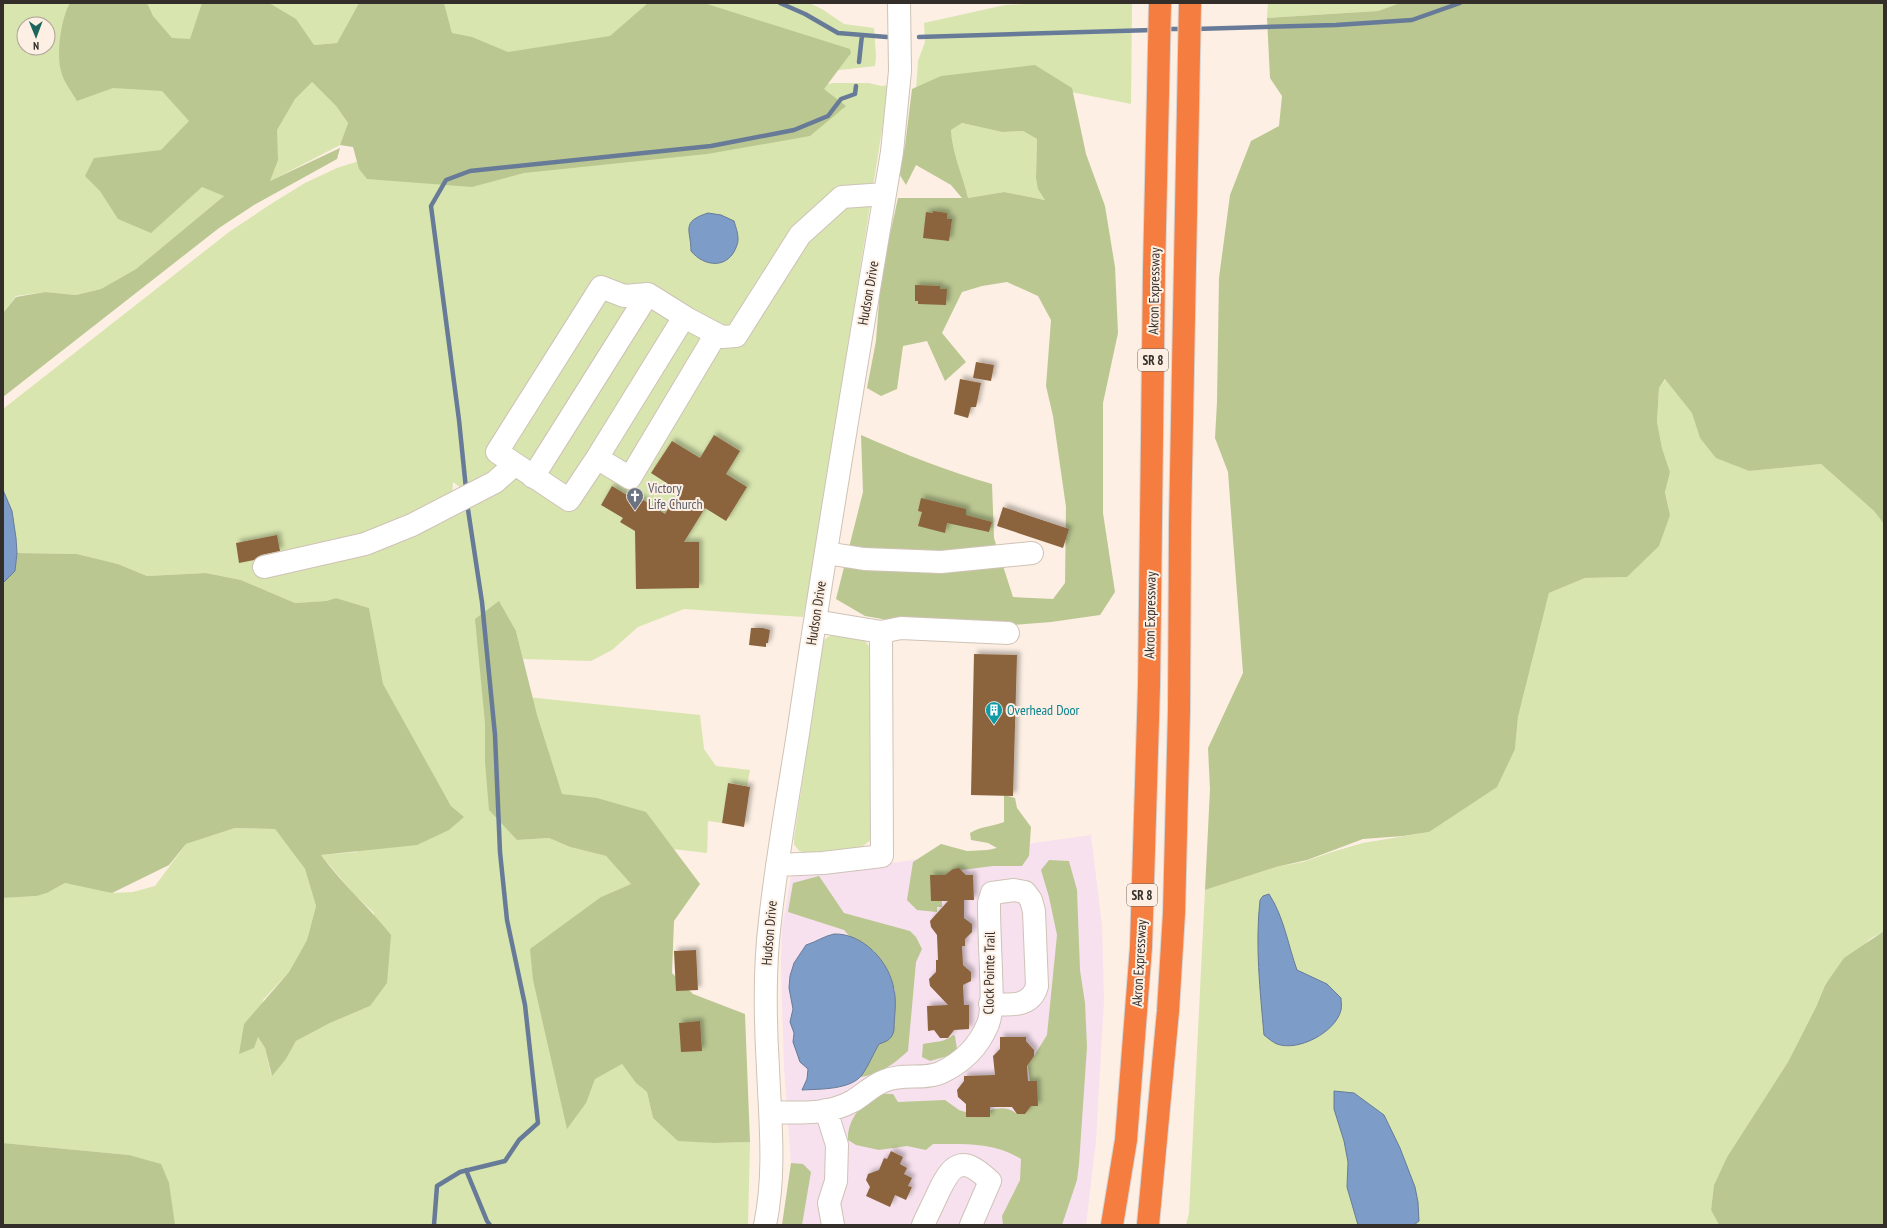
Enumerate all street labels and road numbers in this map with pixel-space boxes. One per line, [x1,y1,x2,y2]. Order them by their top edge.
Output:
street label: Akron Expressway [1144,247,1164,335]
street label: Hudson Drive [853,259,883,327]
road number: SR 8 [1138,349,1168,371]
street label: Akron Expressway [1140,571,1160,659]
street label: Hudson Drive [802,579,830,647]
road number: SR 8 [1127,884,1157,906]
street label: Hudson Drive [757,900,781,966]
street label: Akron Expressway [1128,918,1150,1007]
street label: Clock Pointe Trail [979,931,999,1015]

